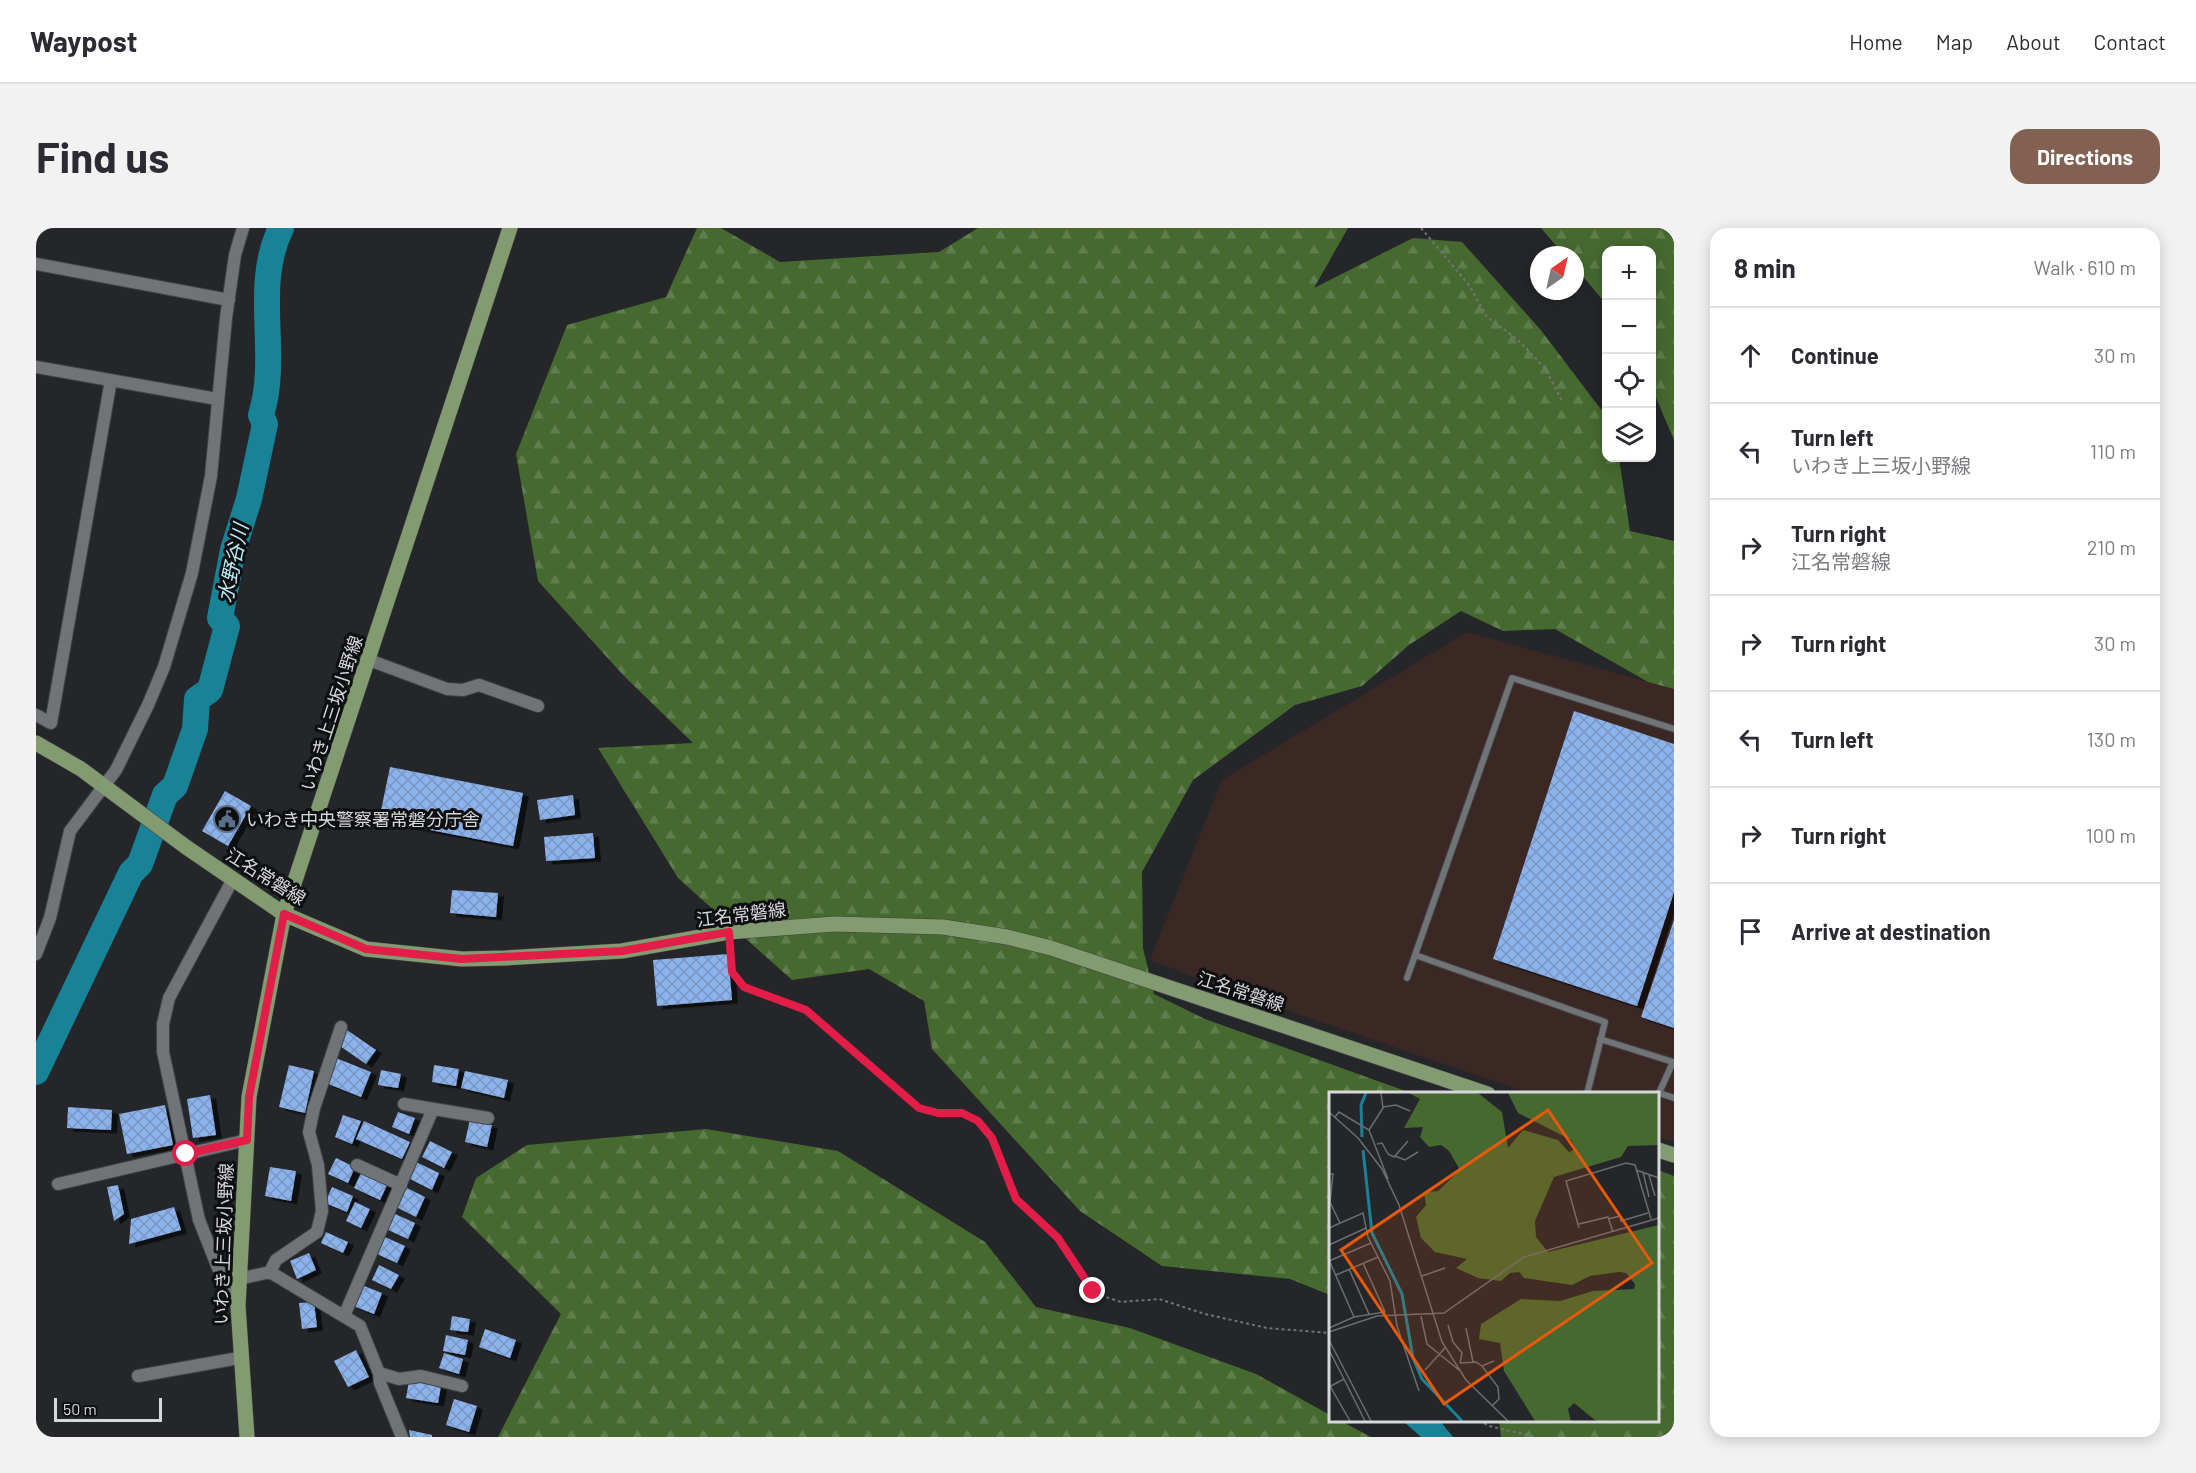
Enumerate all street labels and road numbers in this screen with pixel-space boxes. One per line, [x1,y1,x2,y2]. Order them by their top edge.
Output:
street label: いわき上三坂小野線 [296,633,366,793]
street label: 江名常磐線 [222,843,310,909]
street label: 江名常磐線 [695,898,787,930]
street label: 江名常磐線 [1195,967,1287,1015]
street label: いわき上三坂小野線 [209,1163,237,1325]

